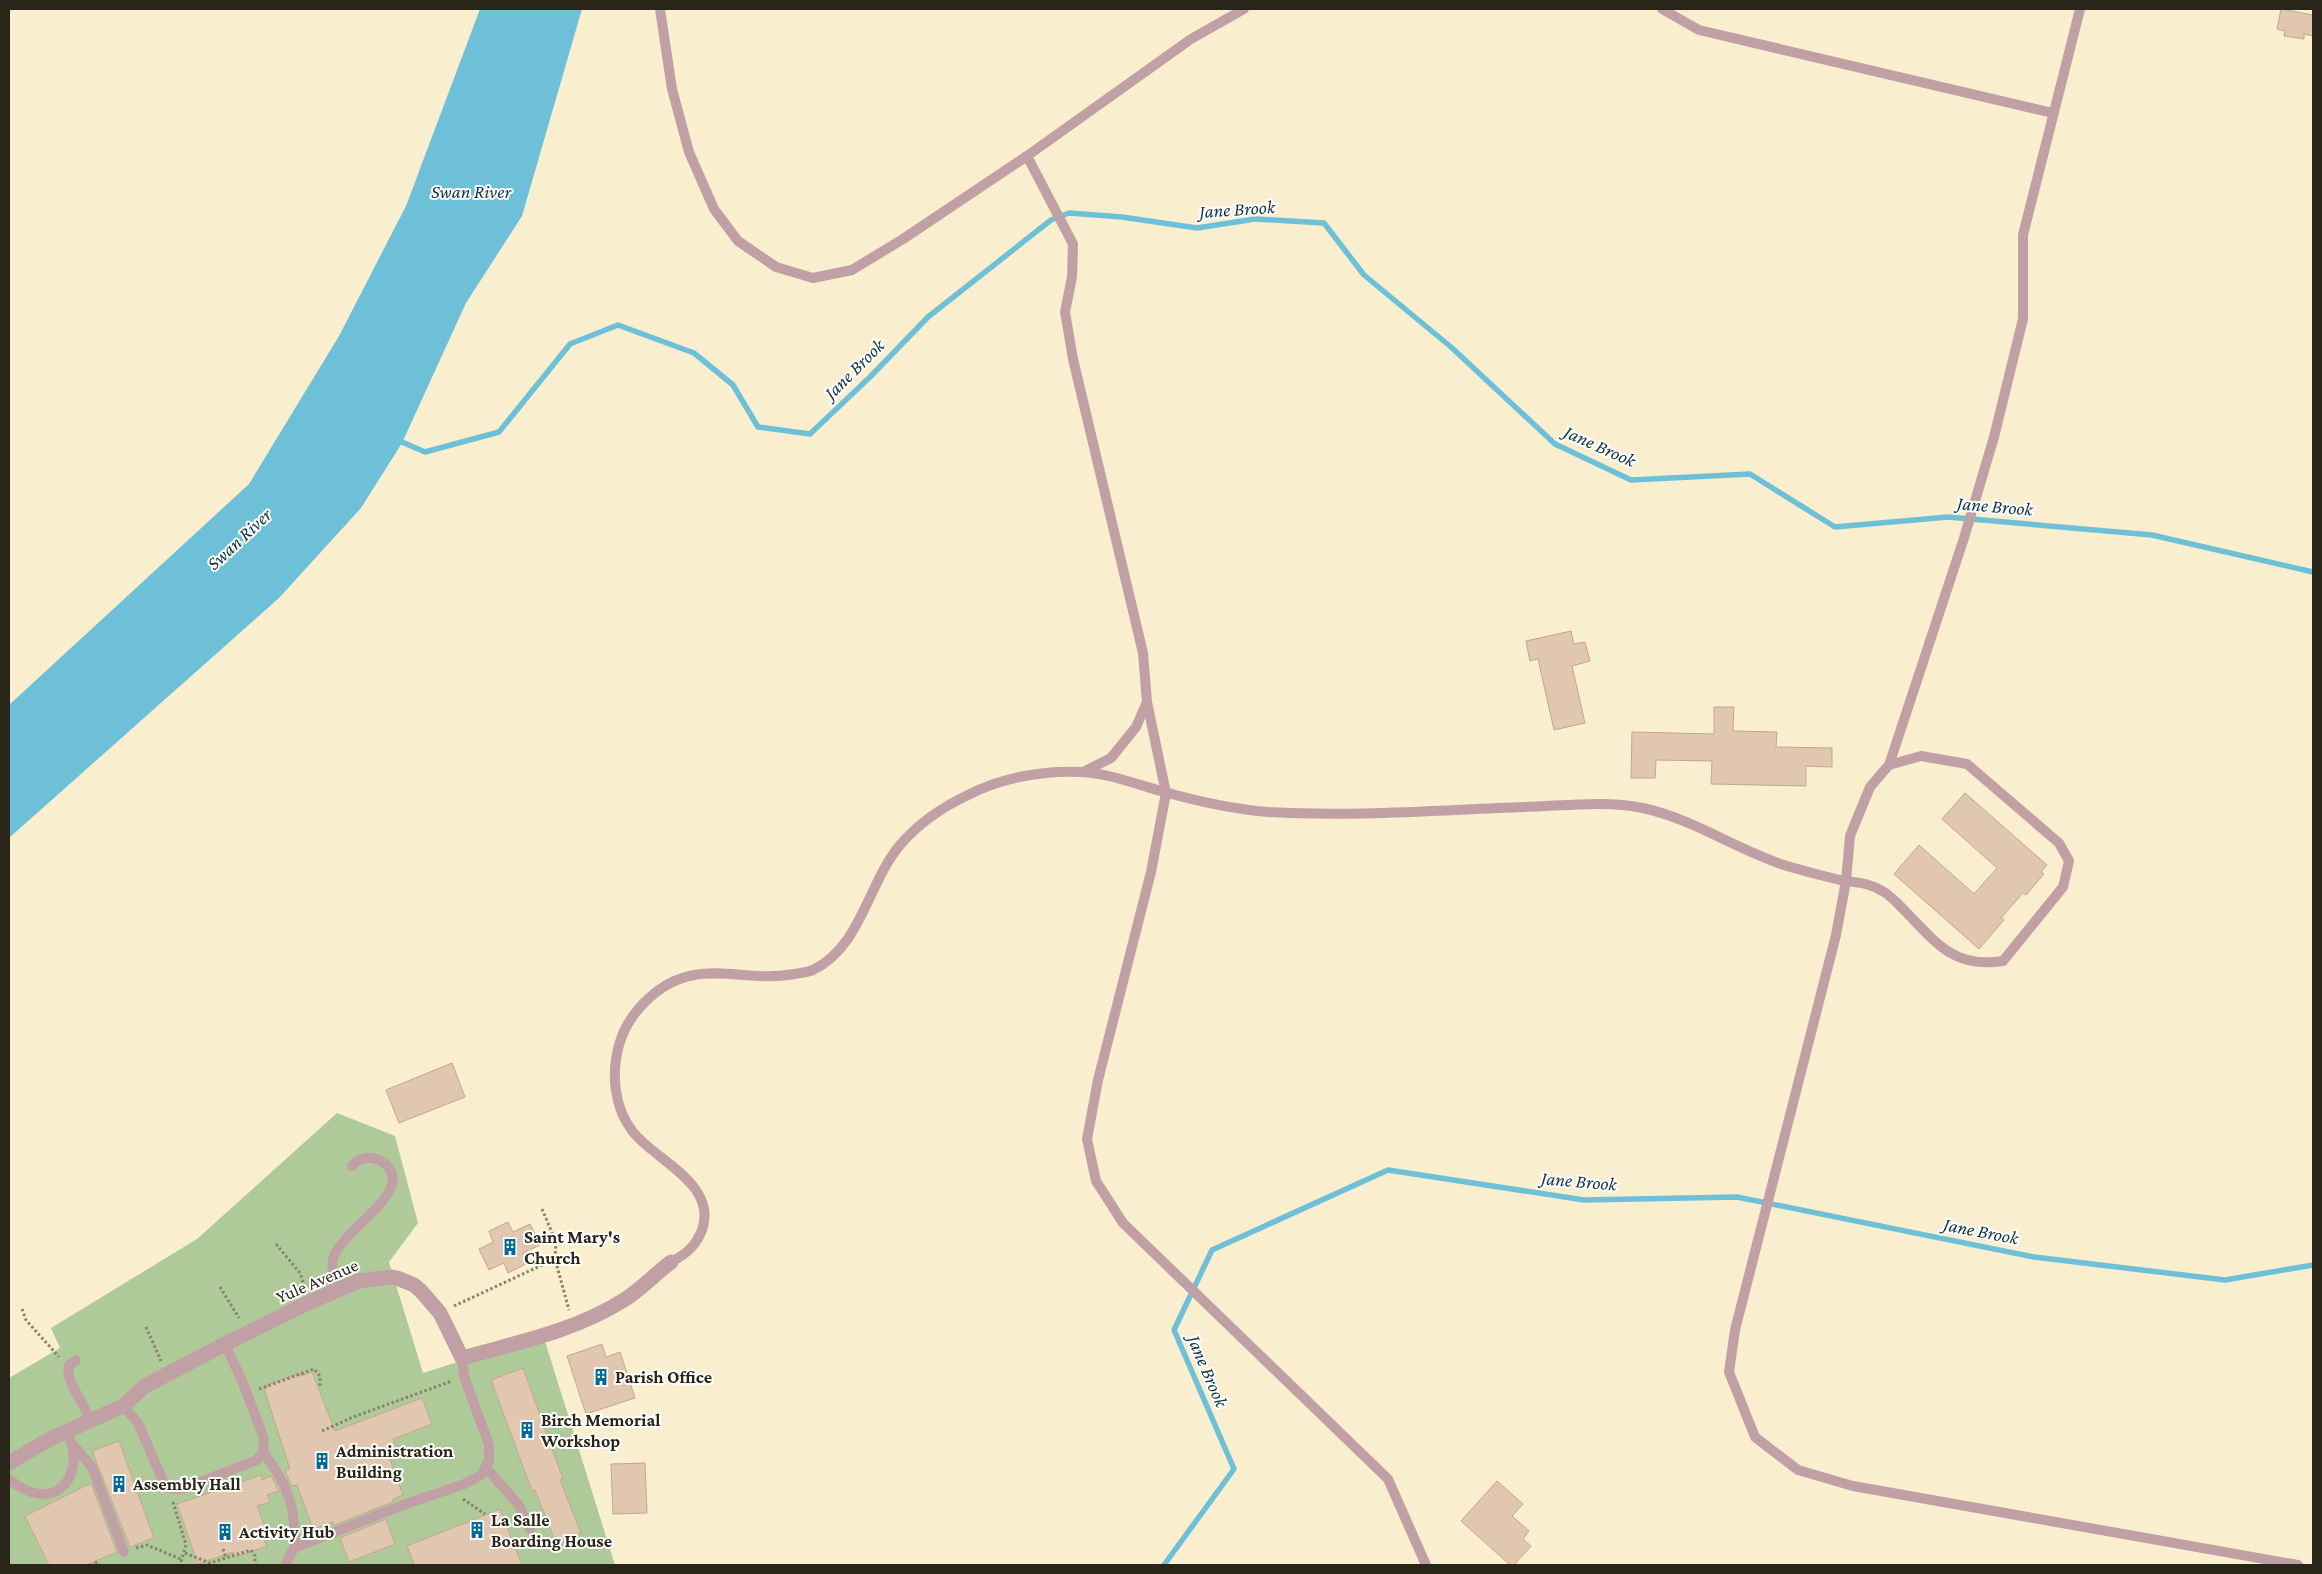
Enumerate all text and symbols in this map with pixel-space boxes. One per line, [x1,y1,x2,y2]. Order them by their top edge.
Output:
water label: Swan River [431,181,512,202]
water label: Jane Brook [1195,196,1276,222]
water label: Jane Brook [818,334,889,405]
water label: Jane Brook [1558,420,1640,471]
water label: Jane Brook [1953,492,2035,520]
water label: Swan River [203,503,276,574]
water label: Jane Brook [1537,1167,1619,1195]
water label: Jane Brook [1939,1213,2021,1249]
place label: Saint Mary's Church [524,1227,620,1268]
building icon: Saint Mary's Church [500,1237,520,1257]
street label: Yule Avenue [273,1255,361,1307]
water label: Jane Brook [1182,1329,1233,1411]
building icon: Parish Office [591,1367,611,1387]
place label: Parish Office [615,1367,712,1387]
place label: Birch Memorial Workshop [540,1410,660,1451]
building icon: Birch Memorial Workshop [517,1420,537,1440]
place label: Administration Building [335,1441,454,1482]
building icon: Administration Building [312,1451,332,1471]
building icon: Assembly Hall [109,1474,129,1494]
place label: Assembly Hall [132,1474,241,1494]
place label: La Salle Boarding House [491,1510,612,1551]
building icon: La Salle Boarding House [467,1520,487,1540]
building icon: Activity Hub [215,1522,235,1542]
place label: Activity Hub [238,1522,335,1542]

